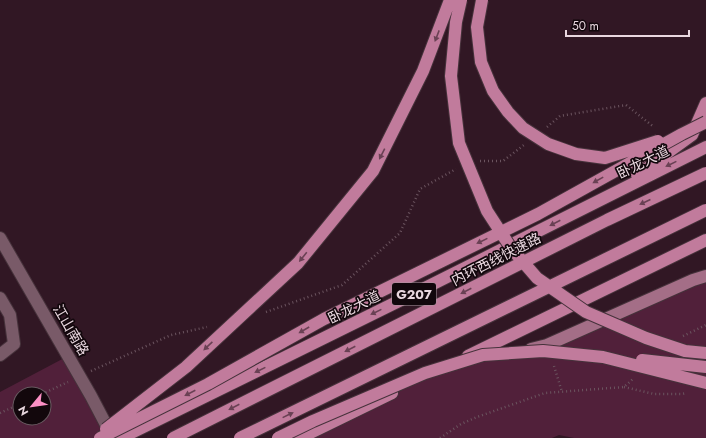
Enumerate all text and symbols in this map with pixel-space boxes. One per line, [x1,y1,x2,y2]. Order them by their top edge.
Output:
scale bar [566,12,689,38]
text: 50 m [572,17,599,35]
one-way arrow [433,31,439,43]
street label: 卧龙大道 [613,141,673,183]
one-way arrow [379,148,385,160]
one-way arrow [665,161,677,168]
one-way arrow [592,177,603,184]
one-way arrow [640,199,651,205]
one-way arrow [549,220,561,226]
street label: 内环西线快速路 [448,228,544,290]
one-way arrow [477,238,488,244]
one-way arrow [298,251,307,262]
road number: G207 [392,283,436,305]
street label: 卧龙大道 [324,286,384,328]
one-way arrow [460,287,472,294]
street label: 江山南路 [48,301,94,359]
one-way arrow [370,309,382,316]
one-way arrow [298,327,310,334]
one-way arrow [203,341,213,351]
one-way arrow [344,346,356,352]
one-way arrow [254,367,265,373]
north arrow [12,386,52,426]
one-way arrow [184,390,196,396]
text: N [14,403,32,419]
one-way arrow [228,404,240,410]
one-way arrow [282,412,294,418]

